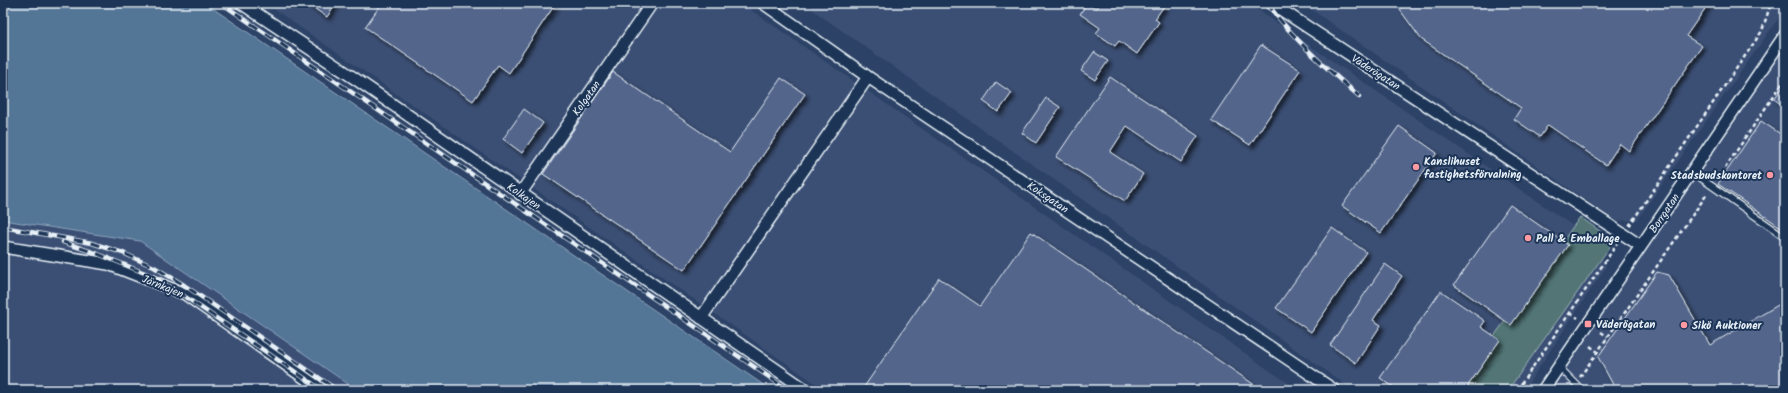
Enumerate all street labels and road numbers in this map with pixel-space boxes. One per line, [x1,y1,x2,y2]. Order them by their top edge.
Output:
street label: Väderögatan [1347,50,1404,96]
street label: Kolgatan [568,77,606,120]
street label: Koksgatan [1023,177,1072,219]
street label: Kolkajen [503,179,544,215]
street label: Borrgatan [1645,190,1685,237]
street label: Järnkajen [139,270,186,304]

